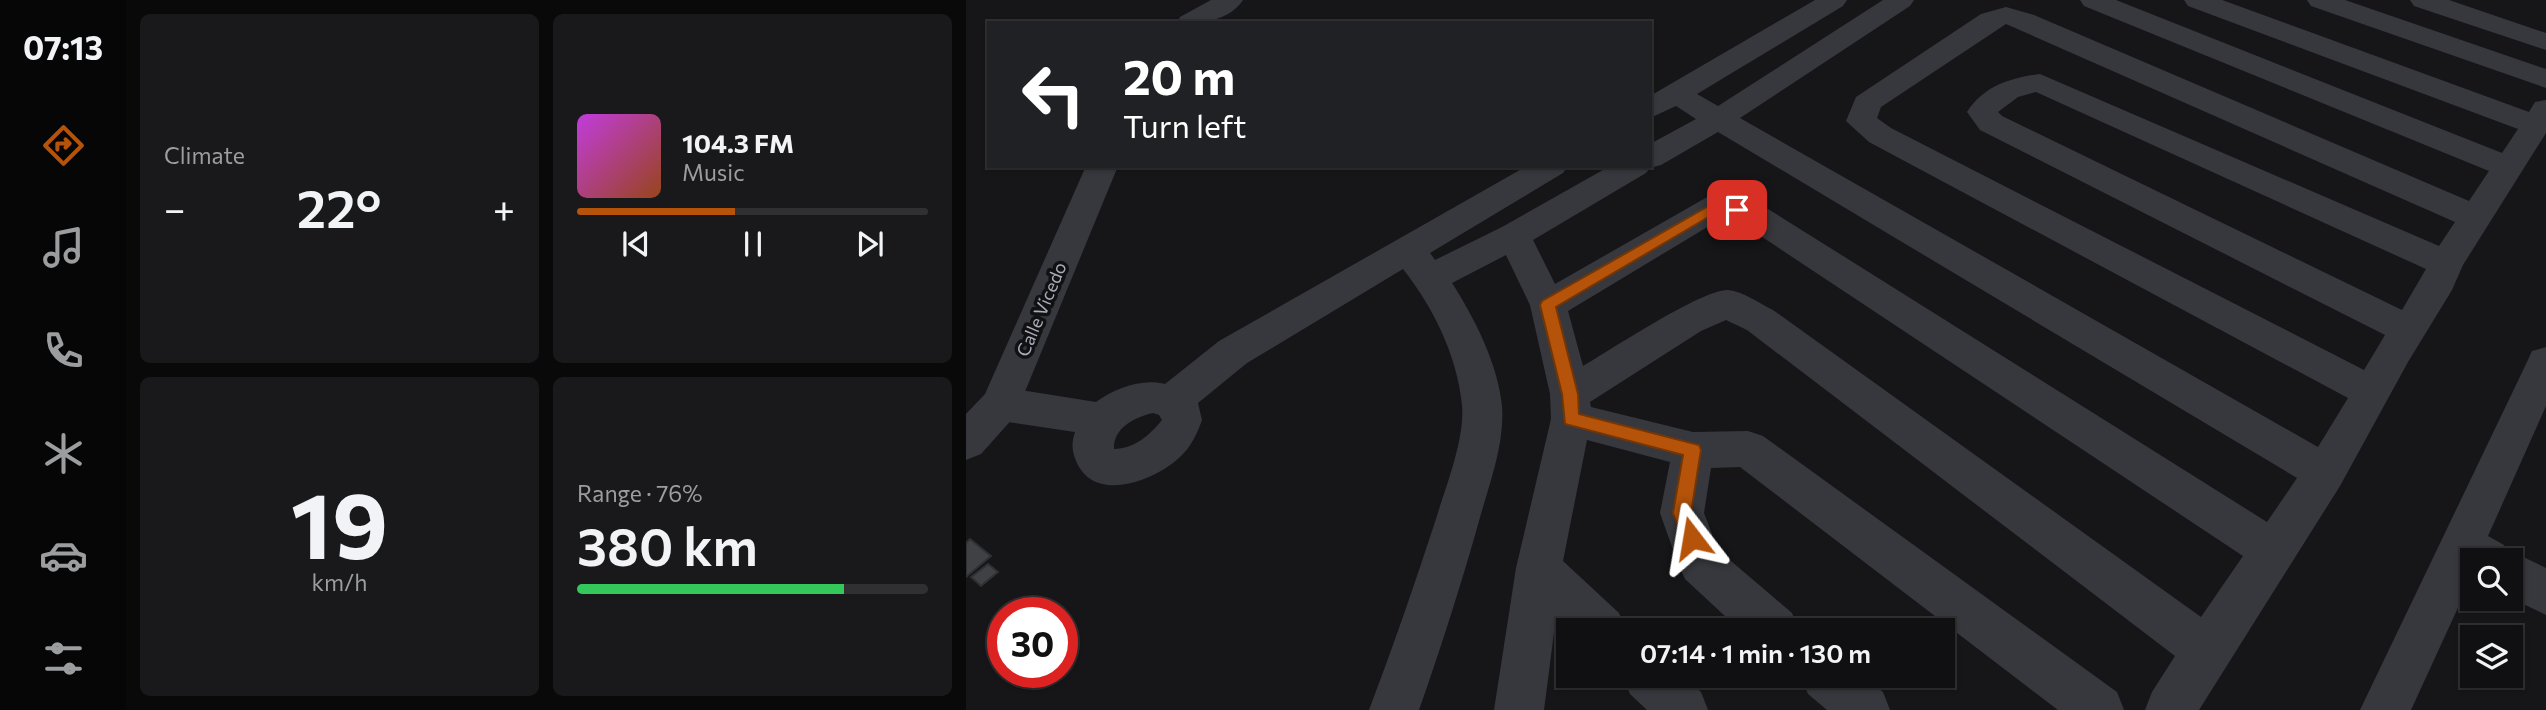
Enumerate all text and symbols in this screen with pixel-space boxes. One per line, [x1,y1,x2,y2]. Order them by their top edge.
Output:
text: 07:13 [23,27,103,67]
text: 20 m [1123,45,1235,105]
icon: left [1008,49,1099,140]
text: Turn left [1123,105,1247,145]
icon: directions [39,121,88,170]
text: 104.3 FM [682,127,794,158]
text: Climate [164,141,245,169]
text: Music [682,158,745,186]
text: 22° [297,175,381,239]
pin [1707,180,1767,240]
text: − [164,184,186,231]
text: + [493,184,515,231]
icon: arrive [1718,191,1756,229]
icon: music [39,223,88,272]
icon: previous [617,225,655,263]
icon: pause [734,225,772,263]
icon: next [851,225,889,263]
street label: Calle Vicedo [1011,259,1071,359]
icon: phone [39,326,88,375]
icon: climate [39,429,88,478]
text: 19 [291,466,388,578]
text: Range · 76% [577,479,702,507]
position arrow [1655,501,1729,575]
text: 380 km [577,513,758,577]
icon: car [39,531,88,580]
map controls [2460,548,2523,688]
button: search [2460,548,2523,611]
text: km/h [312,568,367,596]
speed limit sign: 30 [987,597,1078,688]
button: layers [2460,625,2523,688]
icon: filters [39,634,88,683]
text: 07:14 · 1 min · 130 m [1640,637,1871,668]

